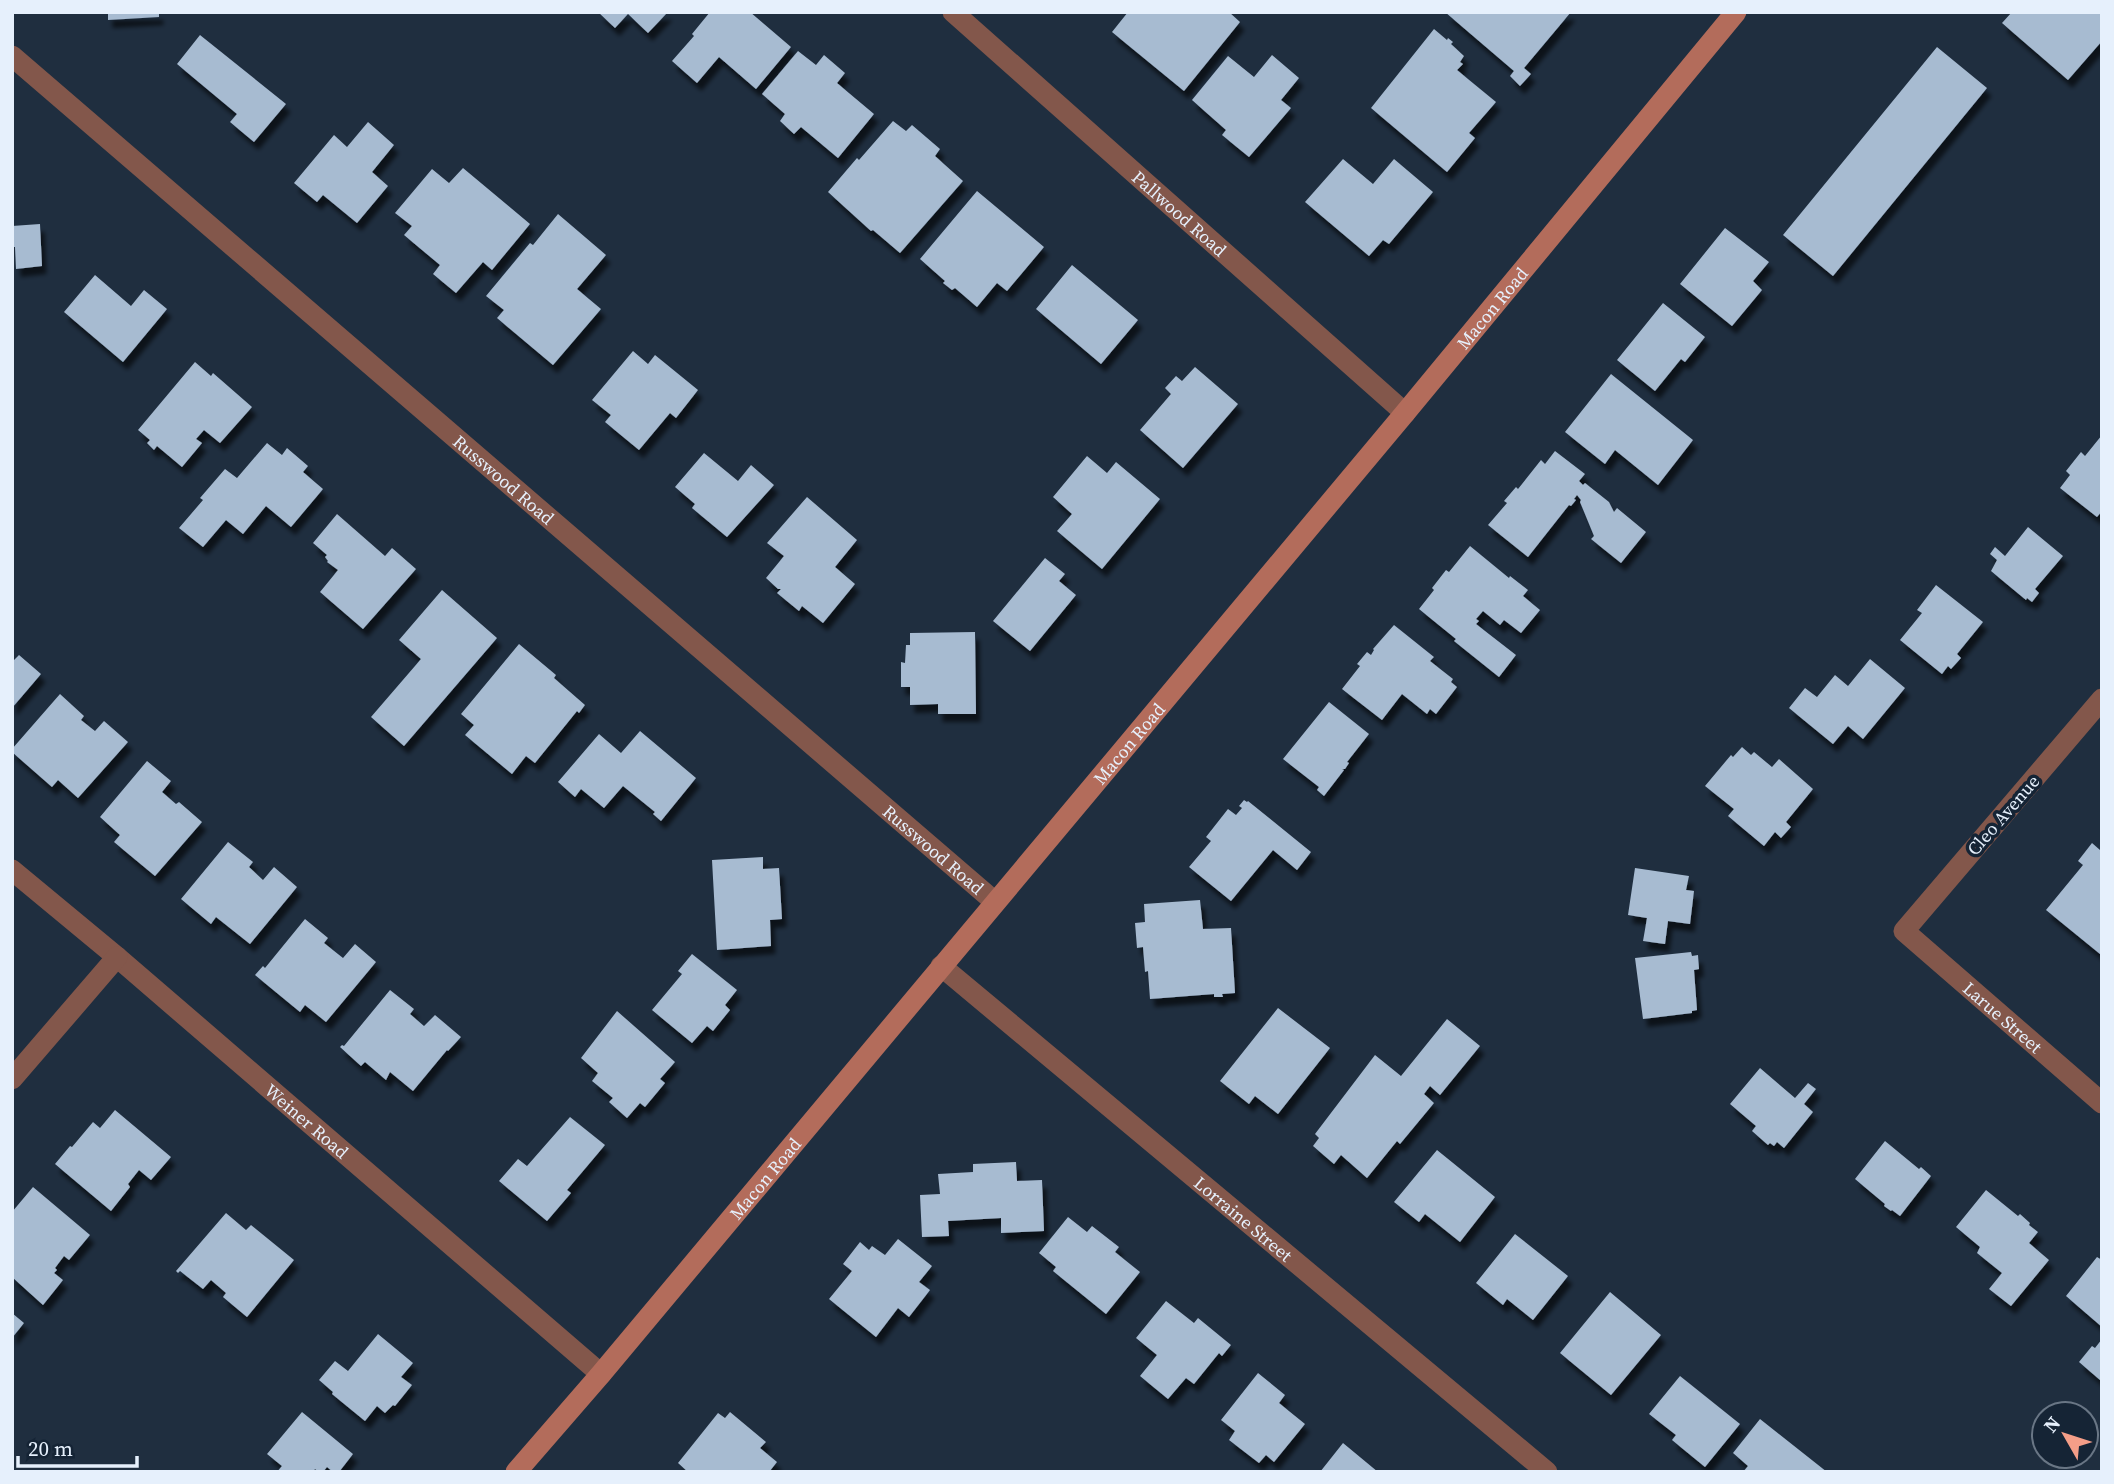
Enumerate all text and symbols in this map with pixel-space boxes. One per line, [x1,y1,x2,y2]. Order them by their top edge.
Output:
street label: Pallwood Road [1127,164,1232,262]
street label: Macon Road [1450,261,1533,354]
street label: Russwood Road [448,429,560,530]
street label: Macon Road [1087,697,1170,790]
street label: Cleo Avenue [1961,769,2045,861]
street label: Russwood Road [878,799,990,900]
street label: Larue Street [1958,975,2048,1058]
street label: Weiner Road [260,1077,354,1164]
street label: Macon Road [723,1132,806,1224]
street label: Lorraine Street [1189,1170,1298,1267]
north arrow [2030,1400,2100,1470]
text: N [2037,1411,2066,1438]
scale bar [18,1424,136,1468]
text: 20 m [28,1434,73,1463]

